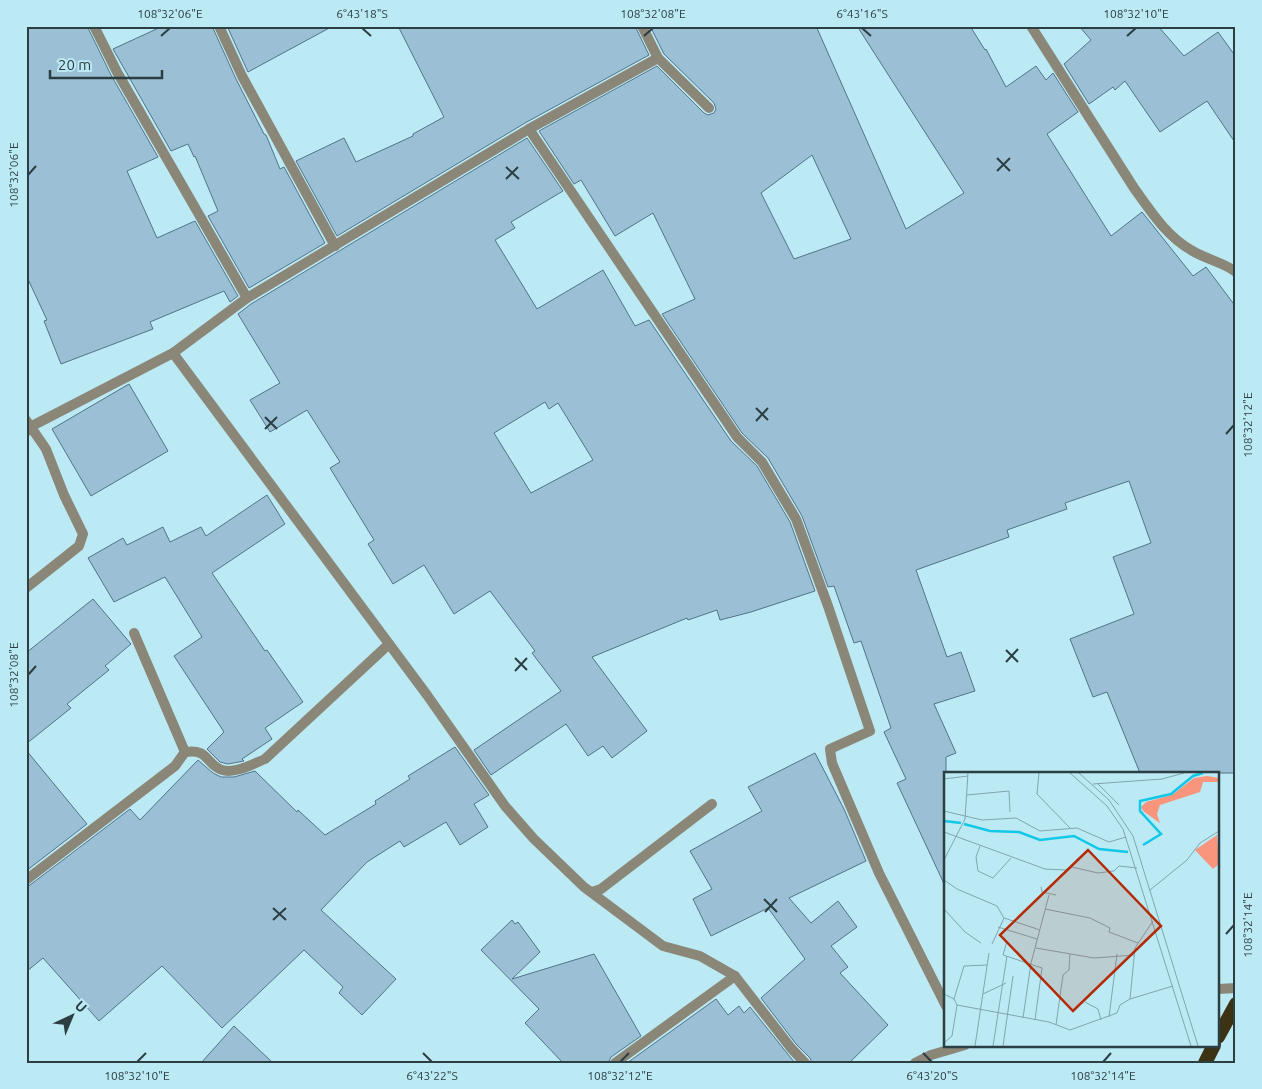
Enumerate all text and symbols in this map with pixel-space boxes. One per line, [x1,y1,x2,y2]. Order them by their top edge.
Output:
text: 108°32'06"E [137,7,203,20]
text: 6°43'18"S [336,7,388,20]
text: 108°32'08"E [620,7,686,20]
text: 6°43'16"S [836,7,888,20]
text: 108°32'10"E [1103,7,1169,20]
scale bar [50,48,162,80]
text: 20 m [58,56,91,73]
text: 108°32'06"E [7,142,20,208]
text: 108°32'12"E [1241,392,1254,458]
text: 108°32'08"E [7,642,20,708]
inset map [944,772,1220,1046]
text: 108°32'14"E [1241,892,1254,958]
north arrow [48,992,98,1042]
text: U [72,997,90,1016]
text: 108°32'10"E [104,1069,170,1082]
text: 6°43'22"S [406,1069,458,1082]
text: 108°32'12"E [587,1069,653,1082]
text: 6°43'20"S [906,1069,958,1082]
text: 108°32'14"E [1070,1069,1136,1082]

